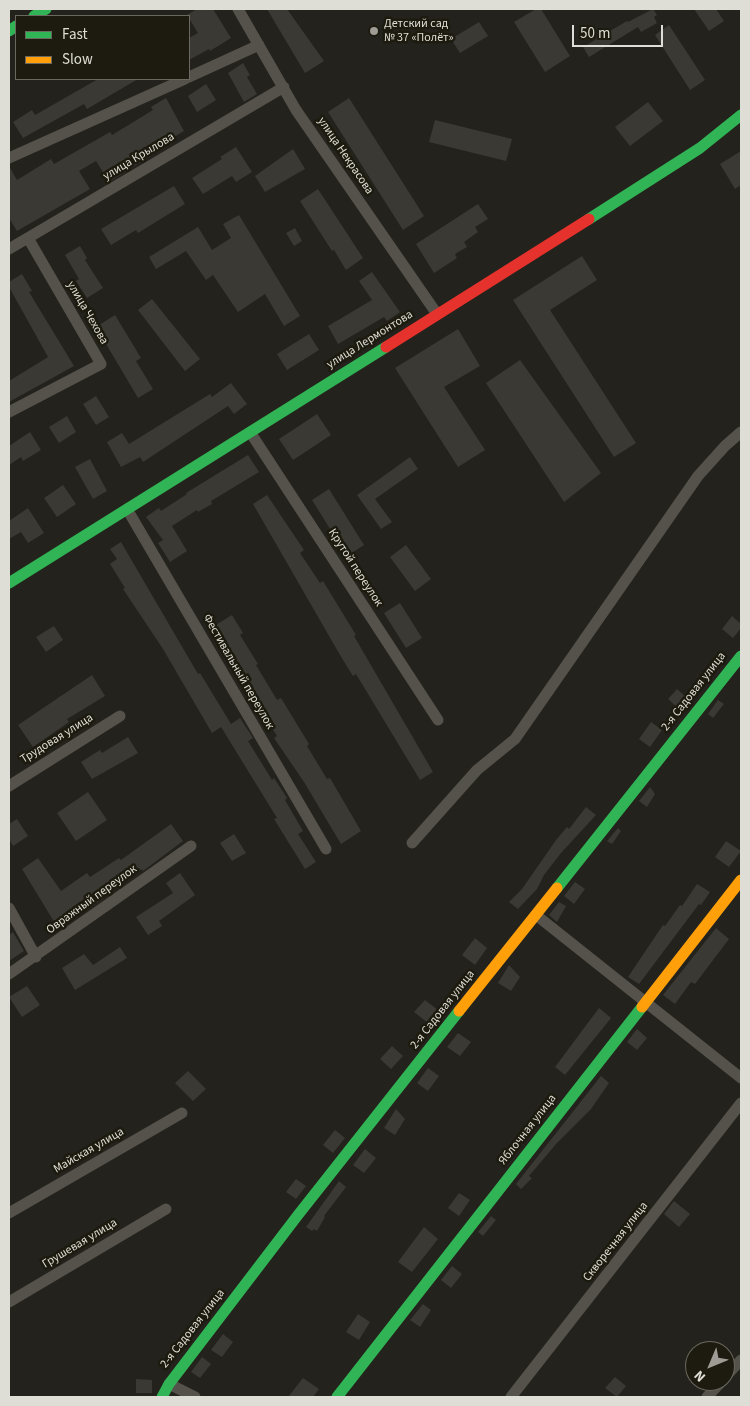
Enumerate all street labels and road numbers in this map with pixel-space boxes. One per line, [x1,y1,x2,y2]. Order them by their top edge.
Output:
street label: улица Некрасова [314,115,376,197]
street label: улица Крылова [101,130,177,184]
street label: улица Чехова [63,279,111,347]
street label: улица Лермонтова [324,308,416,372]
street label: Крутой переулок [325,526,385,610]
street label: Фестивальный переулок [199,612,277,732]
street label: 2-я Садовая улица [659,650,729,734]
street label: Трудовая улица [18,711,96,767]
street label: Овражный переулок [44,862,140,938]
street label: 2-я Садовая улица [408,968,478,1052]
street label: Яблочная улица [496,1092,560,1168]
street label: Майская улица [51,1125,127,1177]
street label: Скворечная улица [580,1199,652,1285]
street label: Грушевая улица [40,1216,120,1272]
street label: 2-я Садовая улица [158,1287,228,1371]

